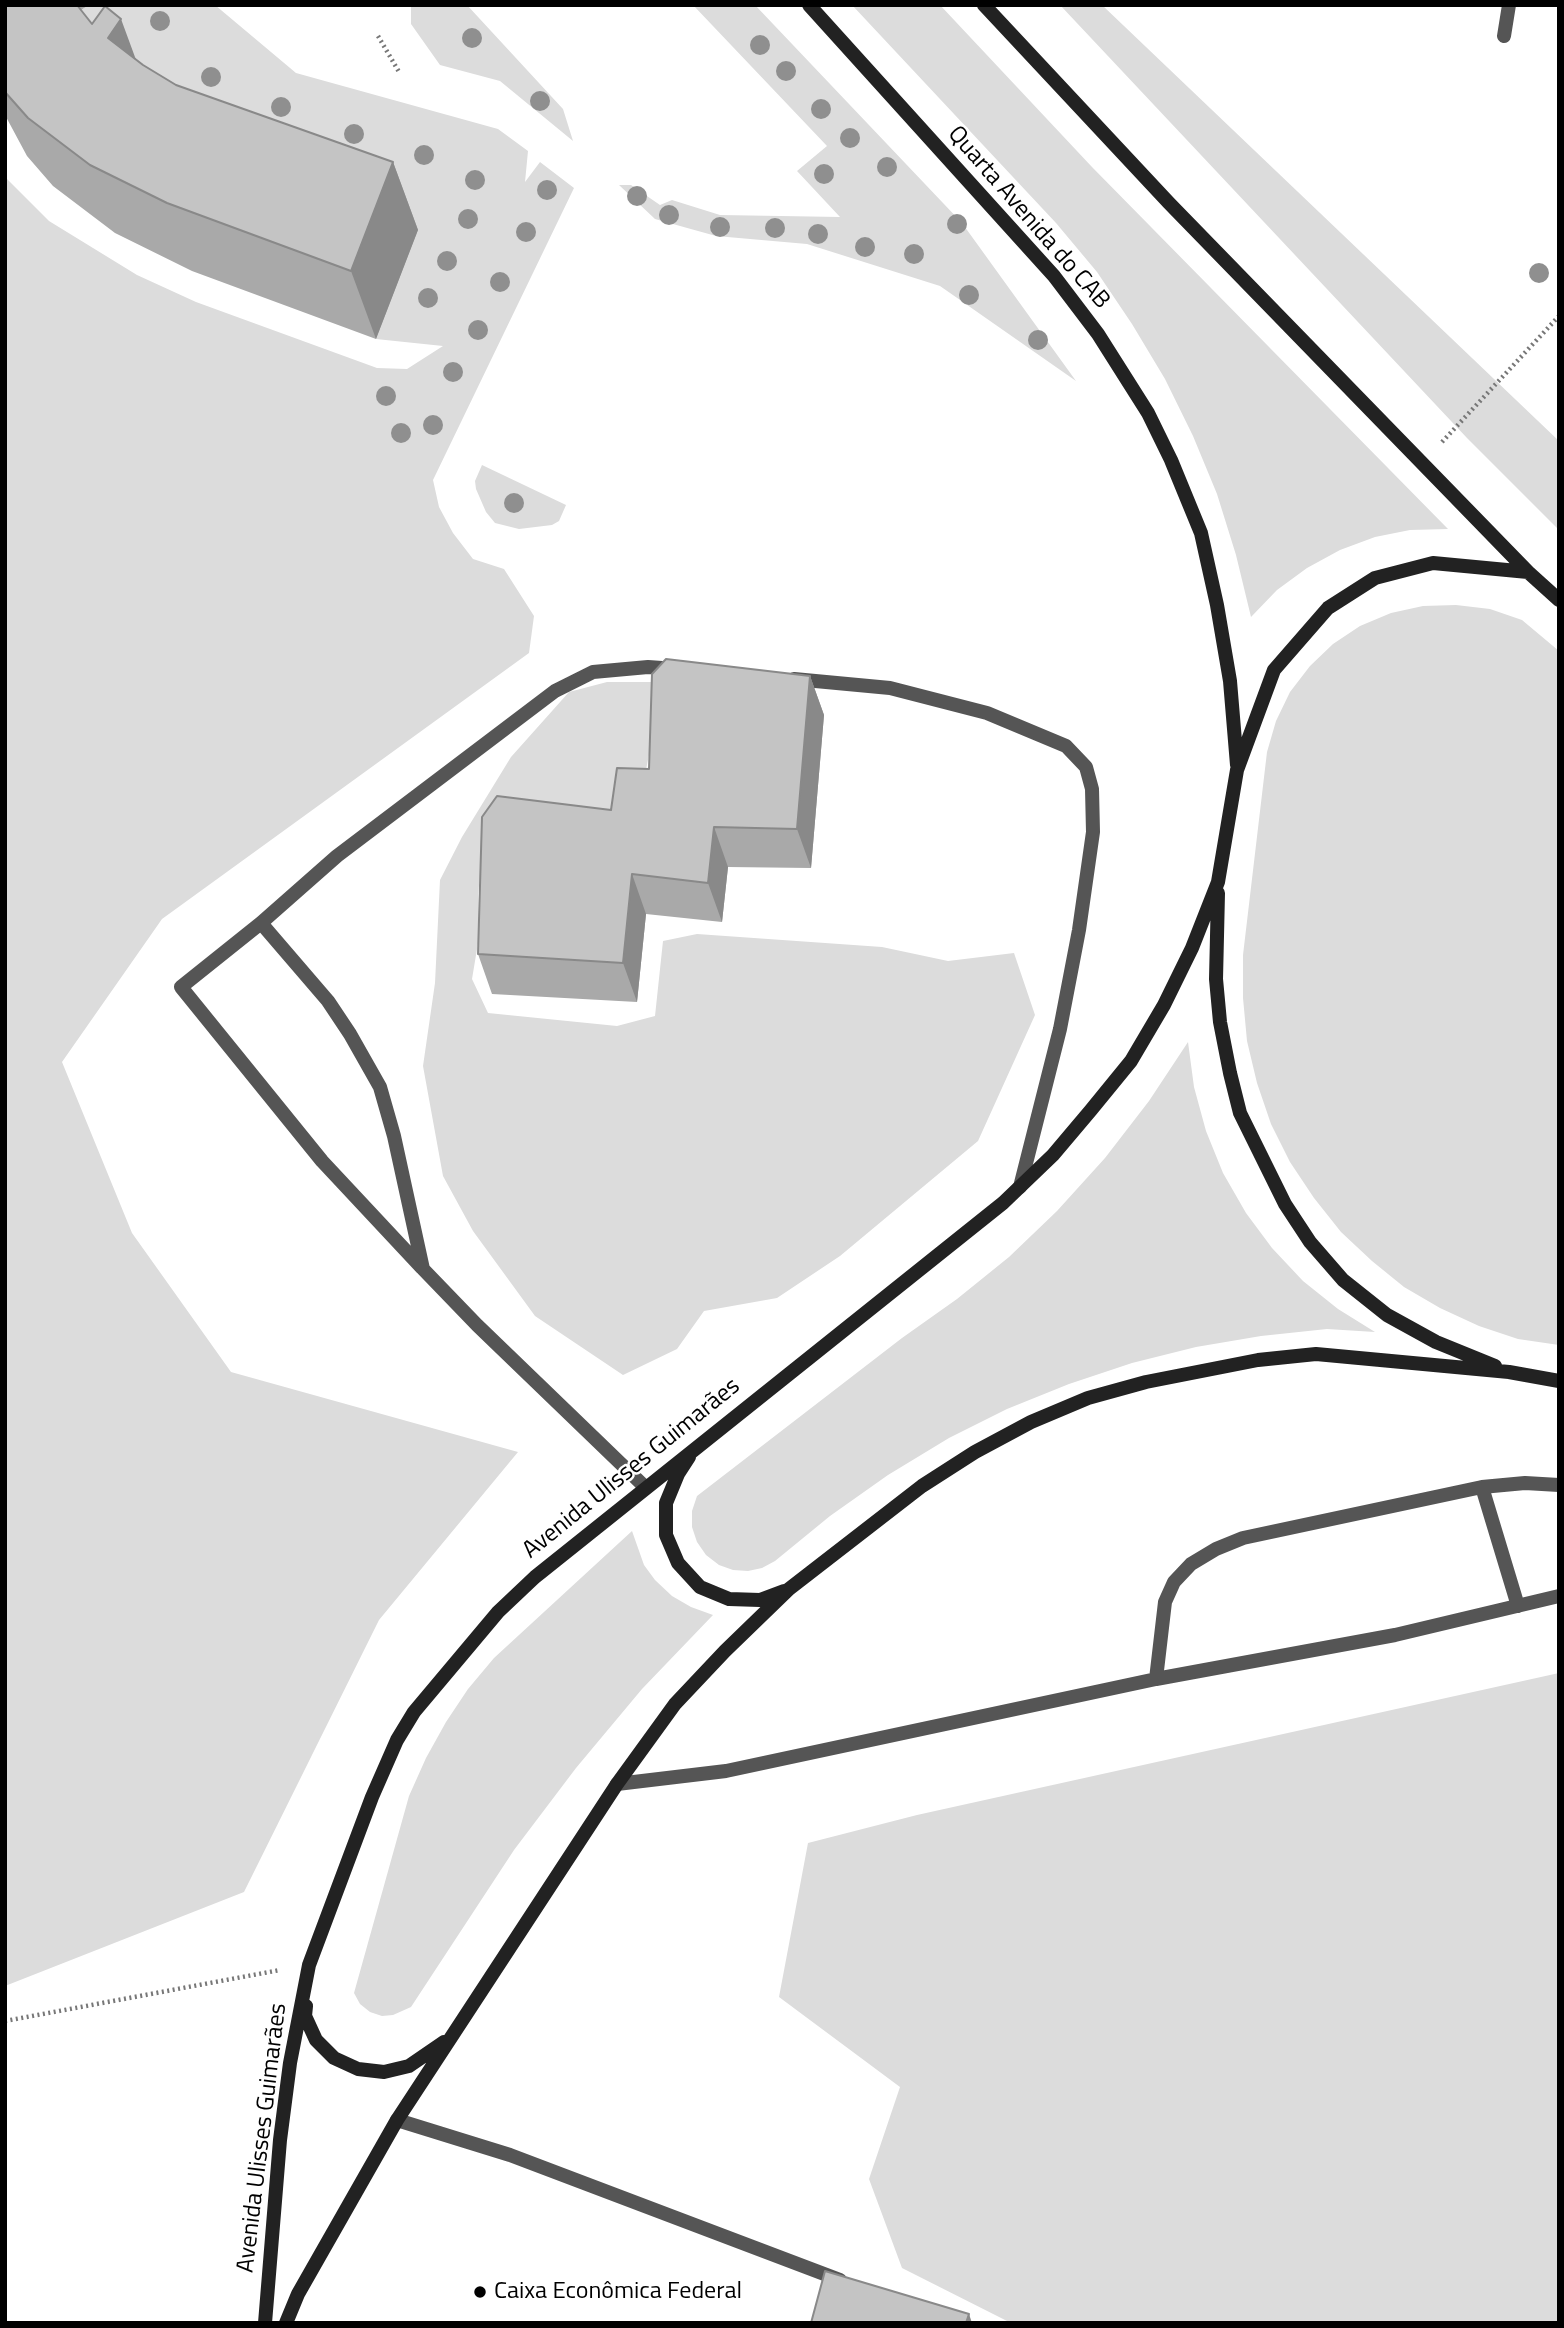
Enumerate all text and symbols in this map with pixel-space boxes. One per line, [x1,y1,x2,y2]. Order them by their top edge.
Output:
street label: Quarta Avenida do CAB [941,121,1115,315]
street label: Avenida Ulisses Guimarães [518,1373,746,1565]
street label: Avenida Ulisses Guimarães [232,2002,294,2274]
place label: Caixa Econômica Federal [494,2278,742,2306]
marker: Caixa Econômica Federal [472,2284,488,2300]

